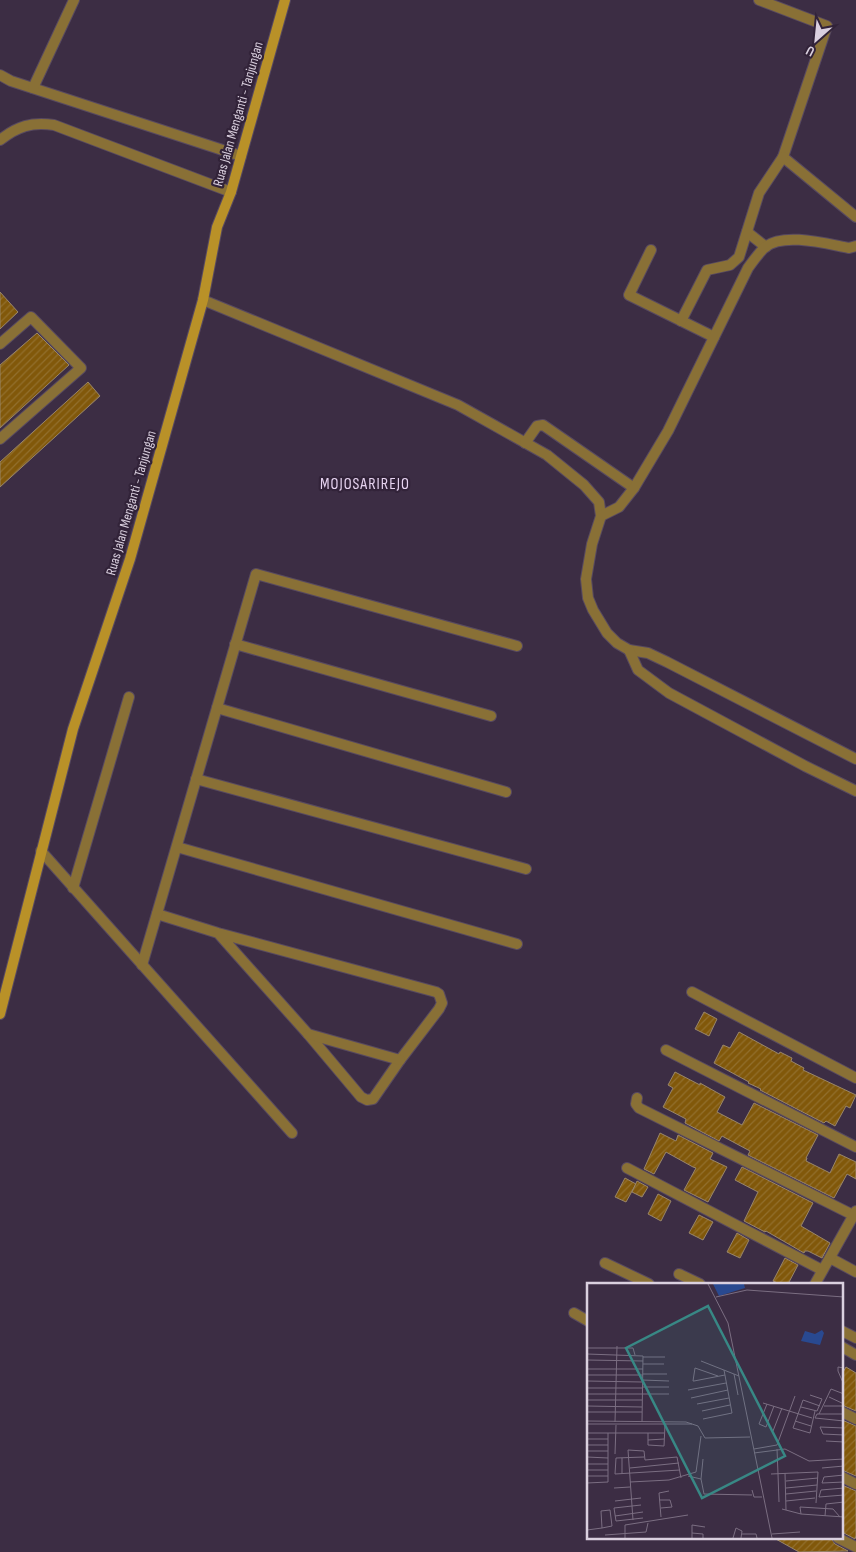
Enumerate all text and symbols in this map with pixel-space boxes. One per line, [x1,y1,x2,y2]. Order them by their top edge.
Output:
north arrow [791,15,841,65]
street label: Ruas Jalan Menganti - Tanjungan [209,40,267,188]
text: U [803,42,817,60]
street label: Ruas Jalan Menganti - Tanjungan [102,429,160,577]
district label: MOJOSARIREJO [320,475,410,494]
inset map [587,1283,844,1540]

